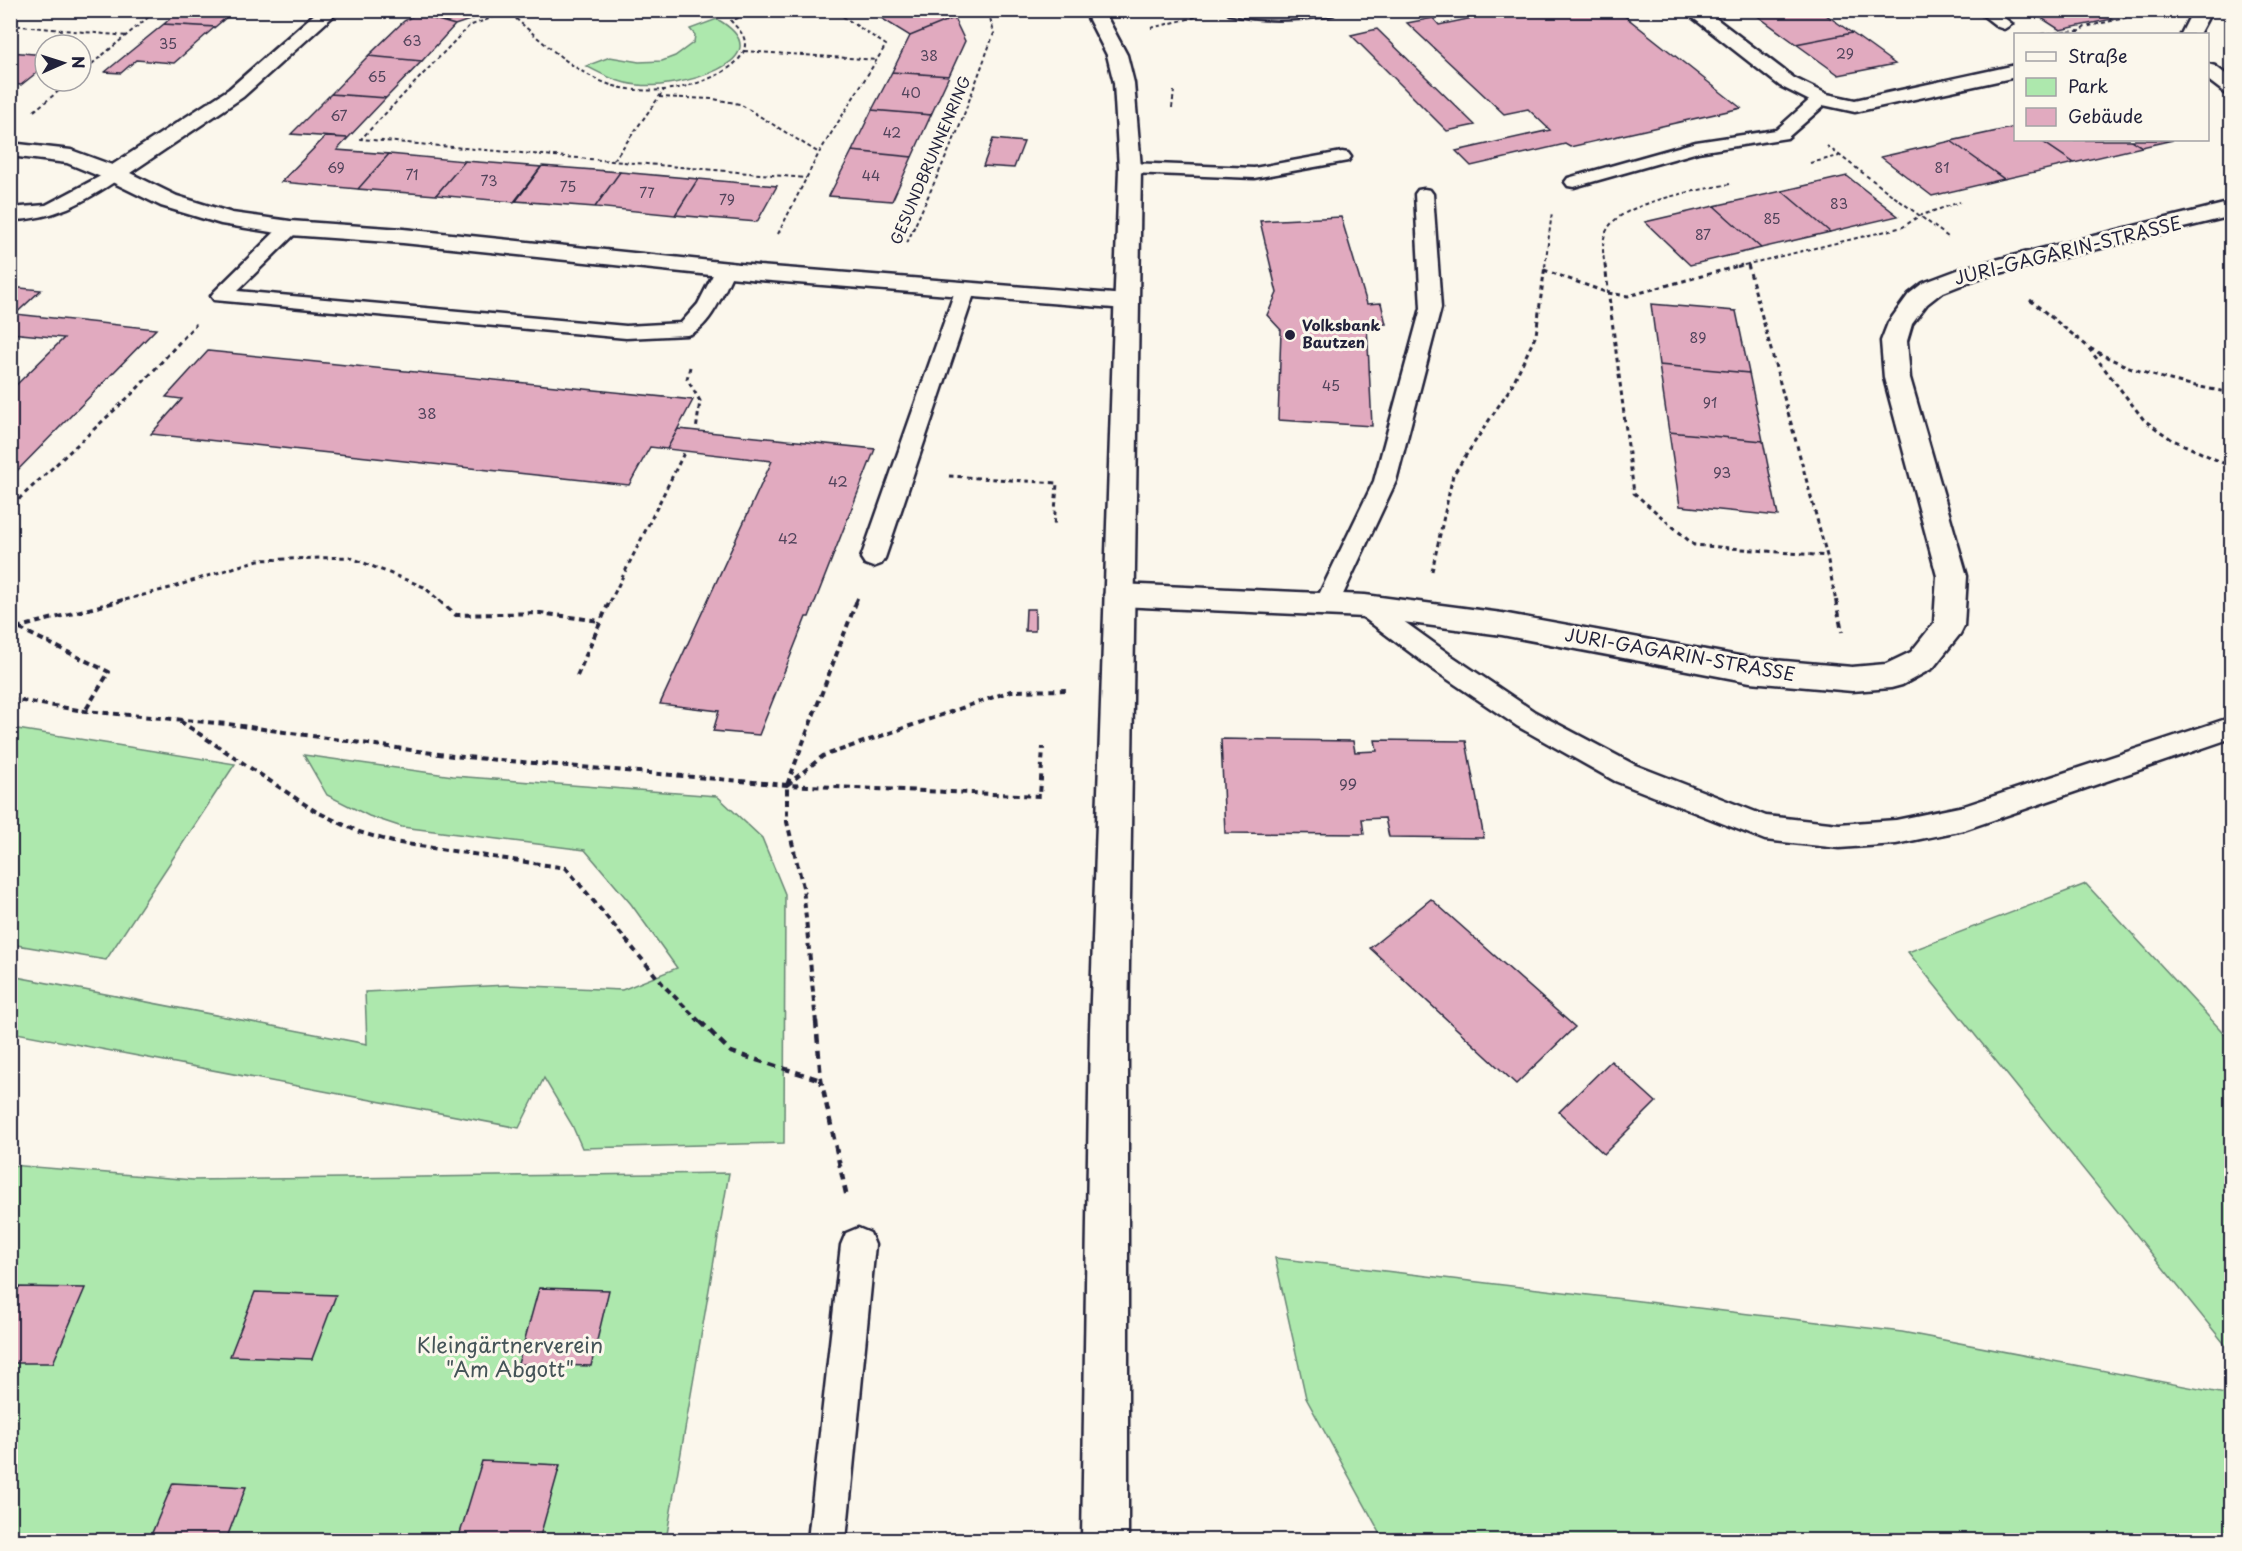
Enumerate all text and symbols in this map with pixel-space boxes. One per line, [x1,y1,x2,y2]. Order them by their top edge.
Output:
house number: 63 [403,30,421,51]
north arrow [33,33,93,93]
house number: 35 [159,33,177,54]
legend [2014,33,2209,141]
text: Straße [2068,42,2128,69]
house number: 29 [1836,43,1854,64]
house number: 38 [920,45,938,66]
text: N [67,55,91,69]
house number: 65 [368,66,386,87]
street label: GESUNDBRUNNENRING [883,71,976,248]
text: Park [2068,72,2108,99]
house number: 40 [901,82,921,103]
text: Gebäude [2068,102,2143,129]
house number: 67 [330,105,348,126]
house number: 42 [883,122,901,143]
house number: 69 [327,157,345,178]
house number: 81 [1935,157,1949,178]
house number: 71 [405,164,419,185]
house number: 44 [862,165,880,186]
house number: 73 [481,170,497,191]
house number: 75 [560,176,576,197]
house number: 77 [639,182,655,203]
house number: 79 [719,189,735,210]
house number: 83 [1830,193,1848,214]
house number: 85 [1763,208,1781,229]
street label: JURI-GAGARIN-STRASSE [1951,208,2184,291]
house number: 87 [1695,224,1711,245]
place label: Volksbank Bautzen [1302,313,1381,353]
house number: 89 [1690,327,1706,348]
marker: Volksbank Bautzen [1283,328,1297,342]
house number: 45 [1322,375,1340,396]
house number: 91 [1703,392,1717,413]
house number: 38 [417,401,437,424]
house number: 93 [1713,460,1731,483]
house number: 42 [828,469,848,492]
house number: 42 [778,526,798,549]
street label: JURI-GAGARIN-STRASSE [1563,620,1798,687]
house number: 99 [1339,772,1357,795]
park label: Kleingärtnerverein "Am Abgott" [417,1328,603,1384]

